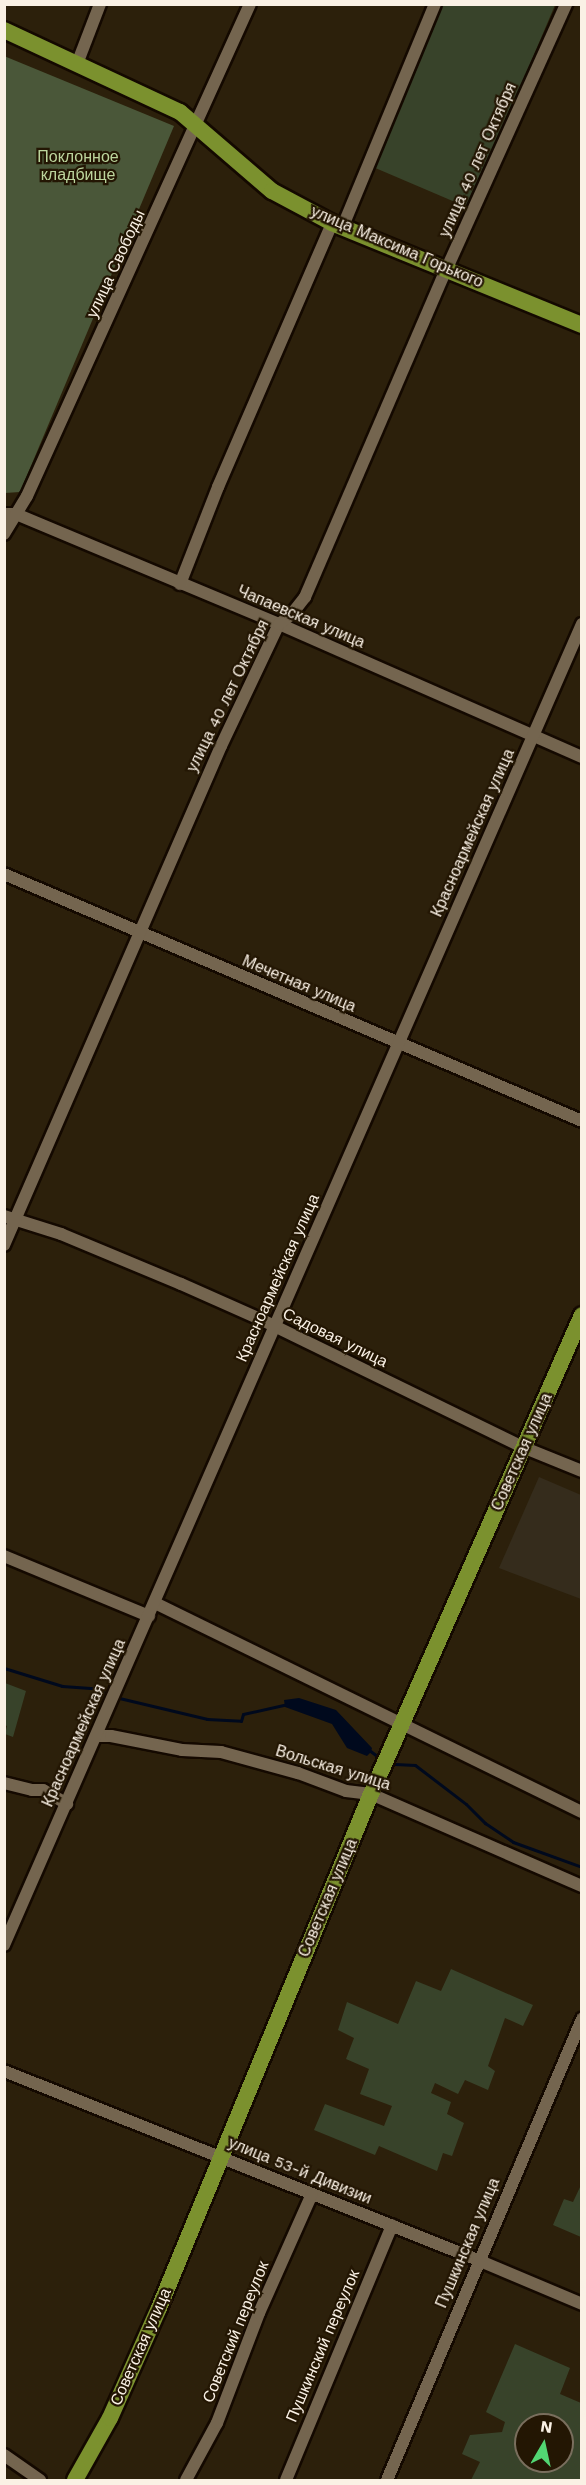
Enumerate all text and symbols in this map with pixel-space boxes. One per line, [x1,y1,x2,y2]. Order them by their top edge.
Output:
street label: улица 40 лет Октября [435,80,521,240]
park label: Поклонное кладбище [37,147,119,185]
street label: улица Максима Горького [308,202,486,292]
street label: улица Свободы [83,207,149,321]
street label: Чапаевская улица [234,581,368,653]
street label: улица 40 лет Октября [183,617,273,775]
street label: Красноармейская улица [427,746,519,920]
street label: Мечетная улица [239,951,359,1017]
street label: Красноармейская улица [232,1191,324,1365]
street label: Садовая улица [279,1304,391,1372]
street label: Советская улица [487,1390,557,1514]
street label: Красноармейская улица [38,1636,130,1810]
street label: Вольская улица [273,1741,393,1795]
street label: Советская улица [294,1836,362,1960]
street label: улица 53-й Дивизии [225,2133,375,2209]
street label: Пушкинская улица [432,2175,504,2311]
street label: Советский переулок [199,2258,273,2406]
street label: Пушкинский переулок [282,2267,364,2425]
street label: Советская улица [106,2285,176,2409]
north arrow [514,2413,574,2473]
text: N [539,2416,554,2437]

